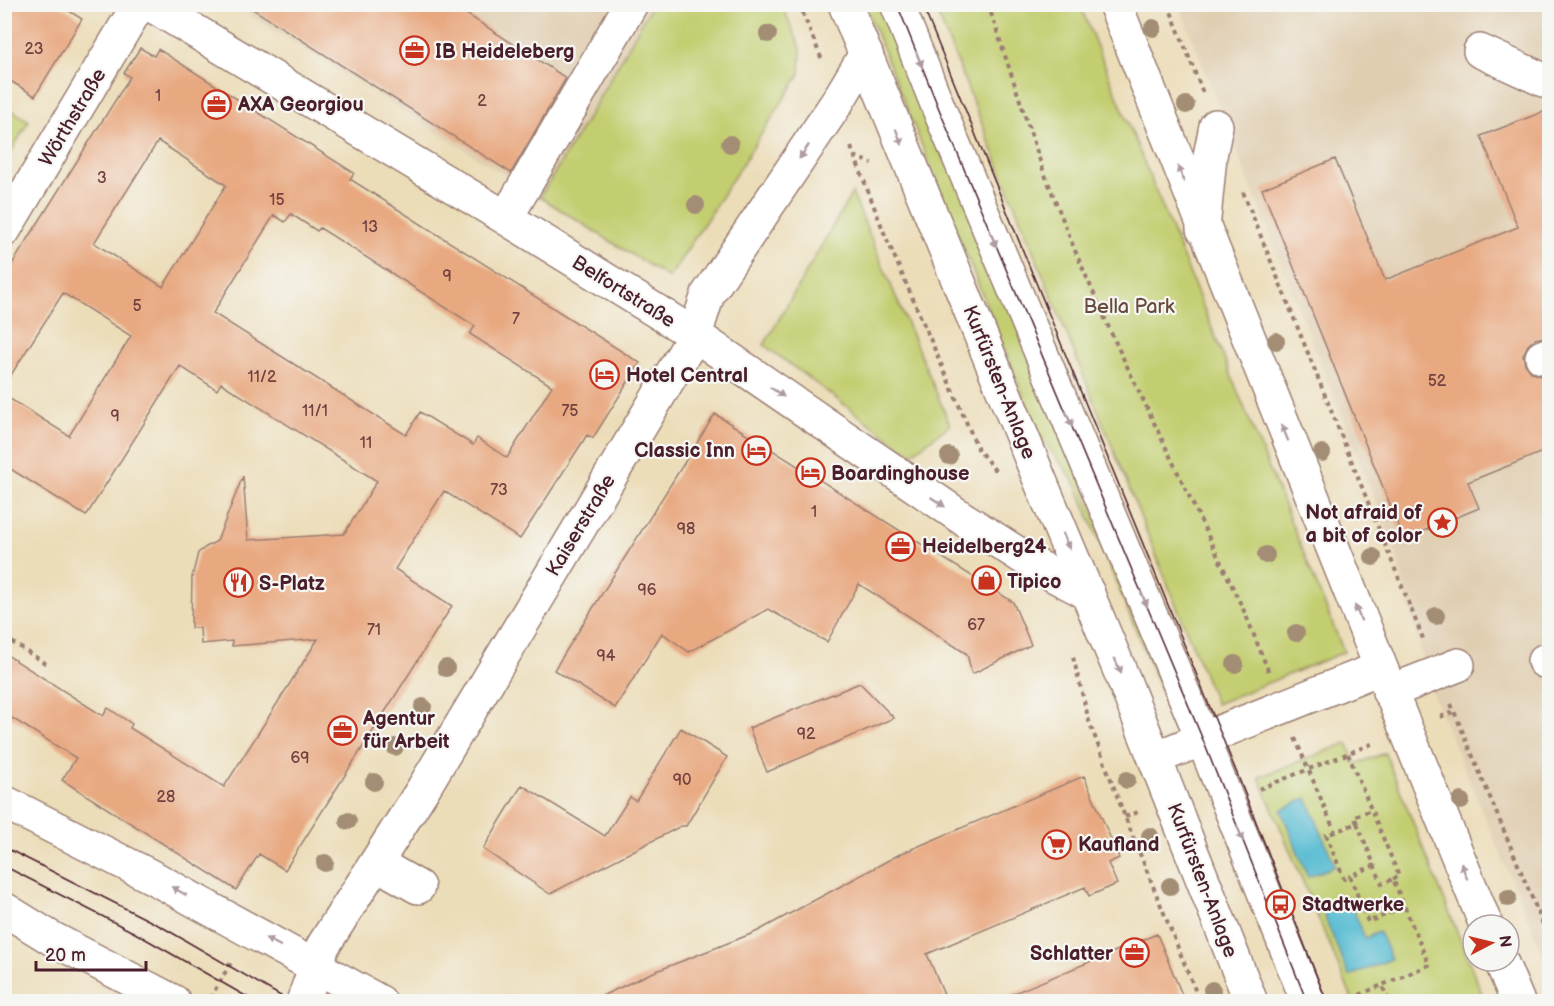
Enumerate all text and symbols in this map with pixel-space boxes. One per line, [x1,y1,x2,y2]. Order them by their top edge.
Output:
office icon: IB Heideleberg [398,35,430,67]
house number: 23 [25,40,44,59]
place label: IB Heideleberg [435,40,574,64]
one-way arrow [915,50,924,68]
street label: Wörthstraße [34,64,112,171]
house number: 1 [155,87,161,106]
office icon: AXA Georgiou [201,88,233,120]
house number: 2 [477,92,487,111]
place label: AXA Georgiou [237,93,364,117]
one-way arrow [894,128,904,146]
one-way arrow [798,144,809,160]
one-way arrow [1176,164,1186,182]
house number: 3 [97,169,107,188]
house number: 15 [269,191,285,210]
house number: 13 [362,218,378,237]
one-way arrow [989,230,998,248]
street label: Belfortstraße [567,251,680,333]
house number: 9 [442,267,452,286]
park label: Bella Park [1083,295,1175,319]
house number: 5 [132,297,142,316]
street label: Kurfürsten-Anlage [957,302,1041,463]
house number: 7 [512,310,520,329]
hotel icon: Hotel Central [589,359,621,391]
place label: Hotel Central [626,364,748,388]
house number: 11/2 [247,368,277,387]
house number: 52 [1428,372,1447,391]
one-way arrow [769,386,785,398]
house number: 11/1 [302,402,328,421]
house number: 75 [561,402,579,421]
house number: 9 [110,407,120,426]
one-way arrow [1065,410,1074,428]
one-way arrow [1280,423,1290,441]
house number: 11 [360,434,372,453]
hotel icon: Classic Inn [740,434,772,466]
place label: Classic Inn [634,439,735,463]
hotel icon: Boardinghouse [794,457,826,489]
place label: Boardinghouse [831,462,969,486]
street label: Kaiserstraße [541,470,621,581]
house number: 73 [490,481,508,500]
one-way arrow [930,496,946,508]
place label: Not afraid of a bit of color [1305,501,1423,548]
house number: 1 [811,503,817,522]
place icon: Not afraid of a bit of color [1427,507,1459,539]
house number: 98 [677,520,695,539]
office icon: Heidelberg24 [885,530,917,562]
one-way arrow [1061,533,1071,551]
place label: Heidelberg24 [922,535,1047,559]
shop icon: Tipico [970,565,1002,597]
restaurant icon: S-Platz [222,567,254,599]
place label: Tipico [1007,570,1061,594]
place label: S-Platz [259,572,325,596]
house number: 96 [637,581,657,600]
one-way arrow [1140,590,1149,608]
one-way arrow [1353,604,1363,622]
house number: 67 [967,616,985,635]
house number: 71 [367,621,381,640]
house number: 94 [596,647,616,666]
one-way arrow [1113,658,1123,676]
place label: Agentur für Arbeit [362,707,450,754]
office icon: Agentur für Arbeit [326,714,358,746]
house number: 92 [797,725,816,744]
house number: 69 [290,749,310,768]
house number: 90 [673,771,691,790]
house number: 28 [157,788,175,807]
street label: Kurfürsten-Anlage [1162,800,1243,961]
one-way arrow [1236,824,1245,842]
supermarket icon: Kaufland [1041,828,1073,860]
place label: Kaufland [1078,833,1159,857]
one-way arrow [1459,862,1468,880]
one-way arrow [171,886,187,897]
bus stop icon: Stadtwerke [1265,888,1297,920]
place label: Stadtwerke [1302,893,1404,917]
north arrow [1461,913,1521,973]
scale bar [36,934,146,972]
text: N [1494,934,1515,948]
one-way arrow [264,937,281,947]
office icon: Schlatter [1118,937,1150,969]
place label: Schlatter [1030,942,1114,966]
text: 20 m [45,945,86,966]

